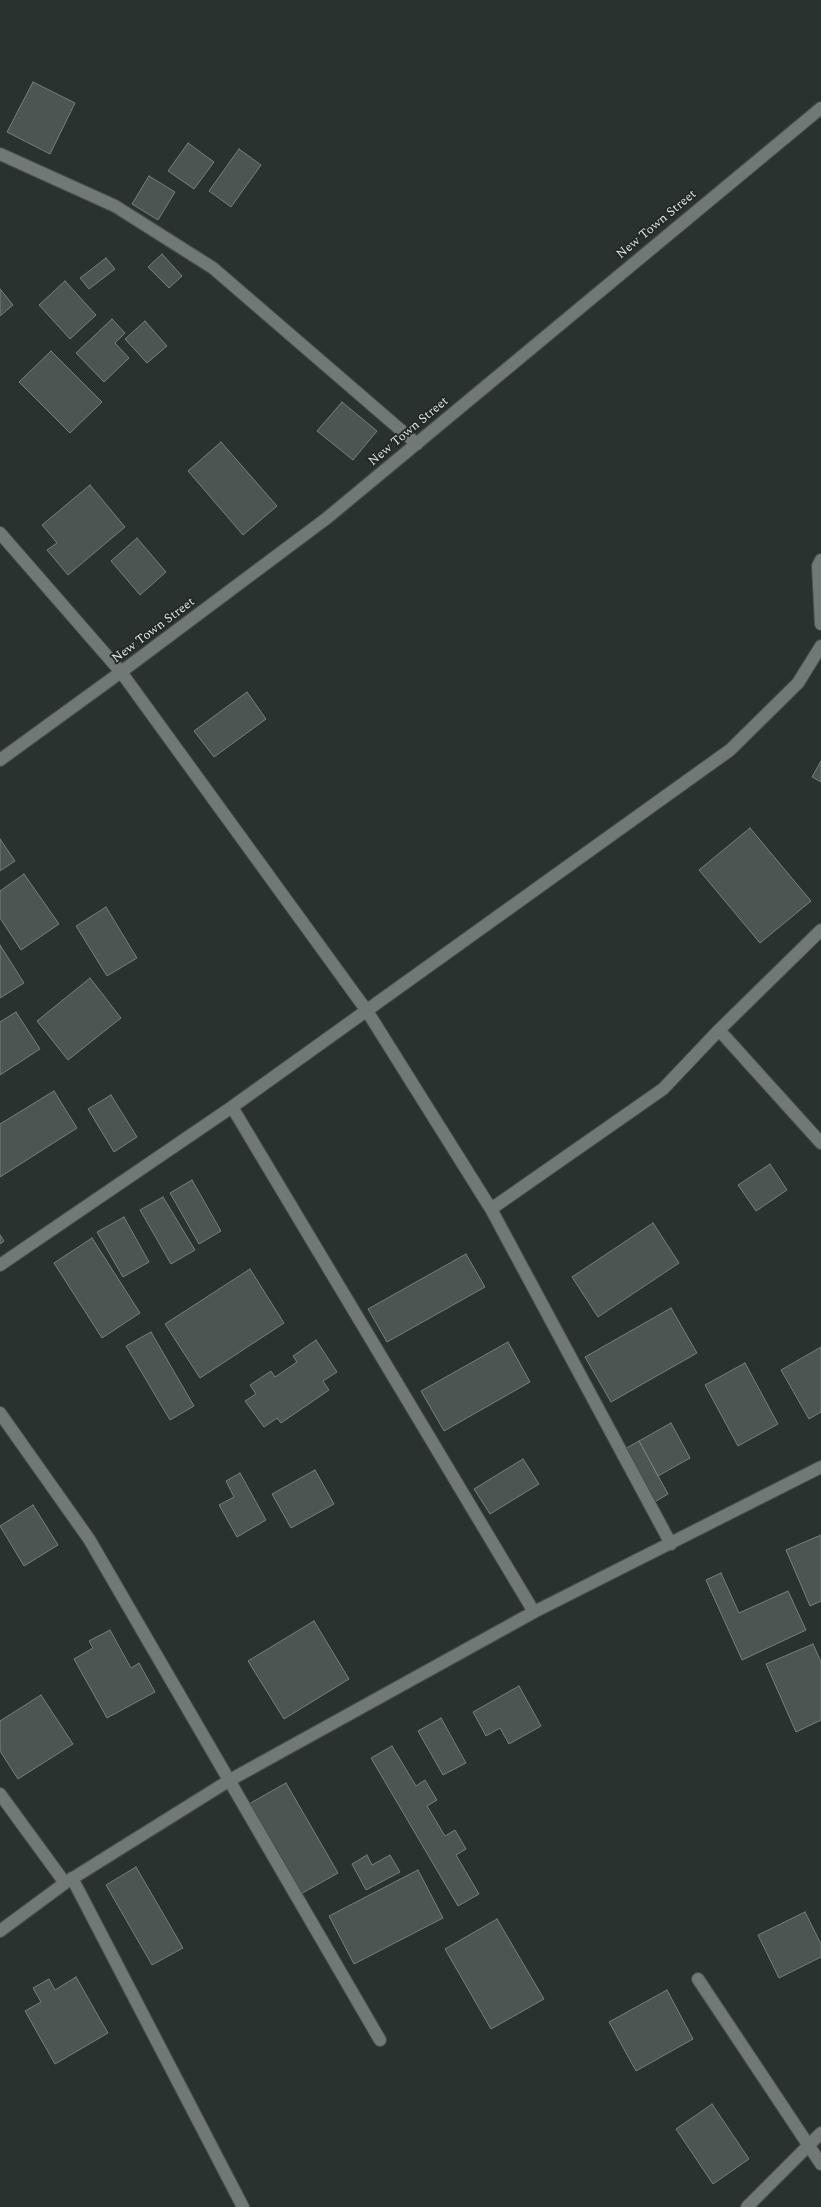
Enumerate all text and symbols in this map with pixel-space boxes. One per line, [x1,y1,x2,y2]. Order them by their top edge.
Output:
street label: New Town Street [614,187,700,263]
street label: New Town Street [366,394,452,470]
street label: New Town Street [110,595,198,667]

